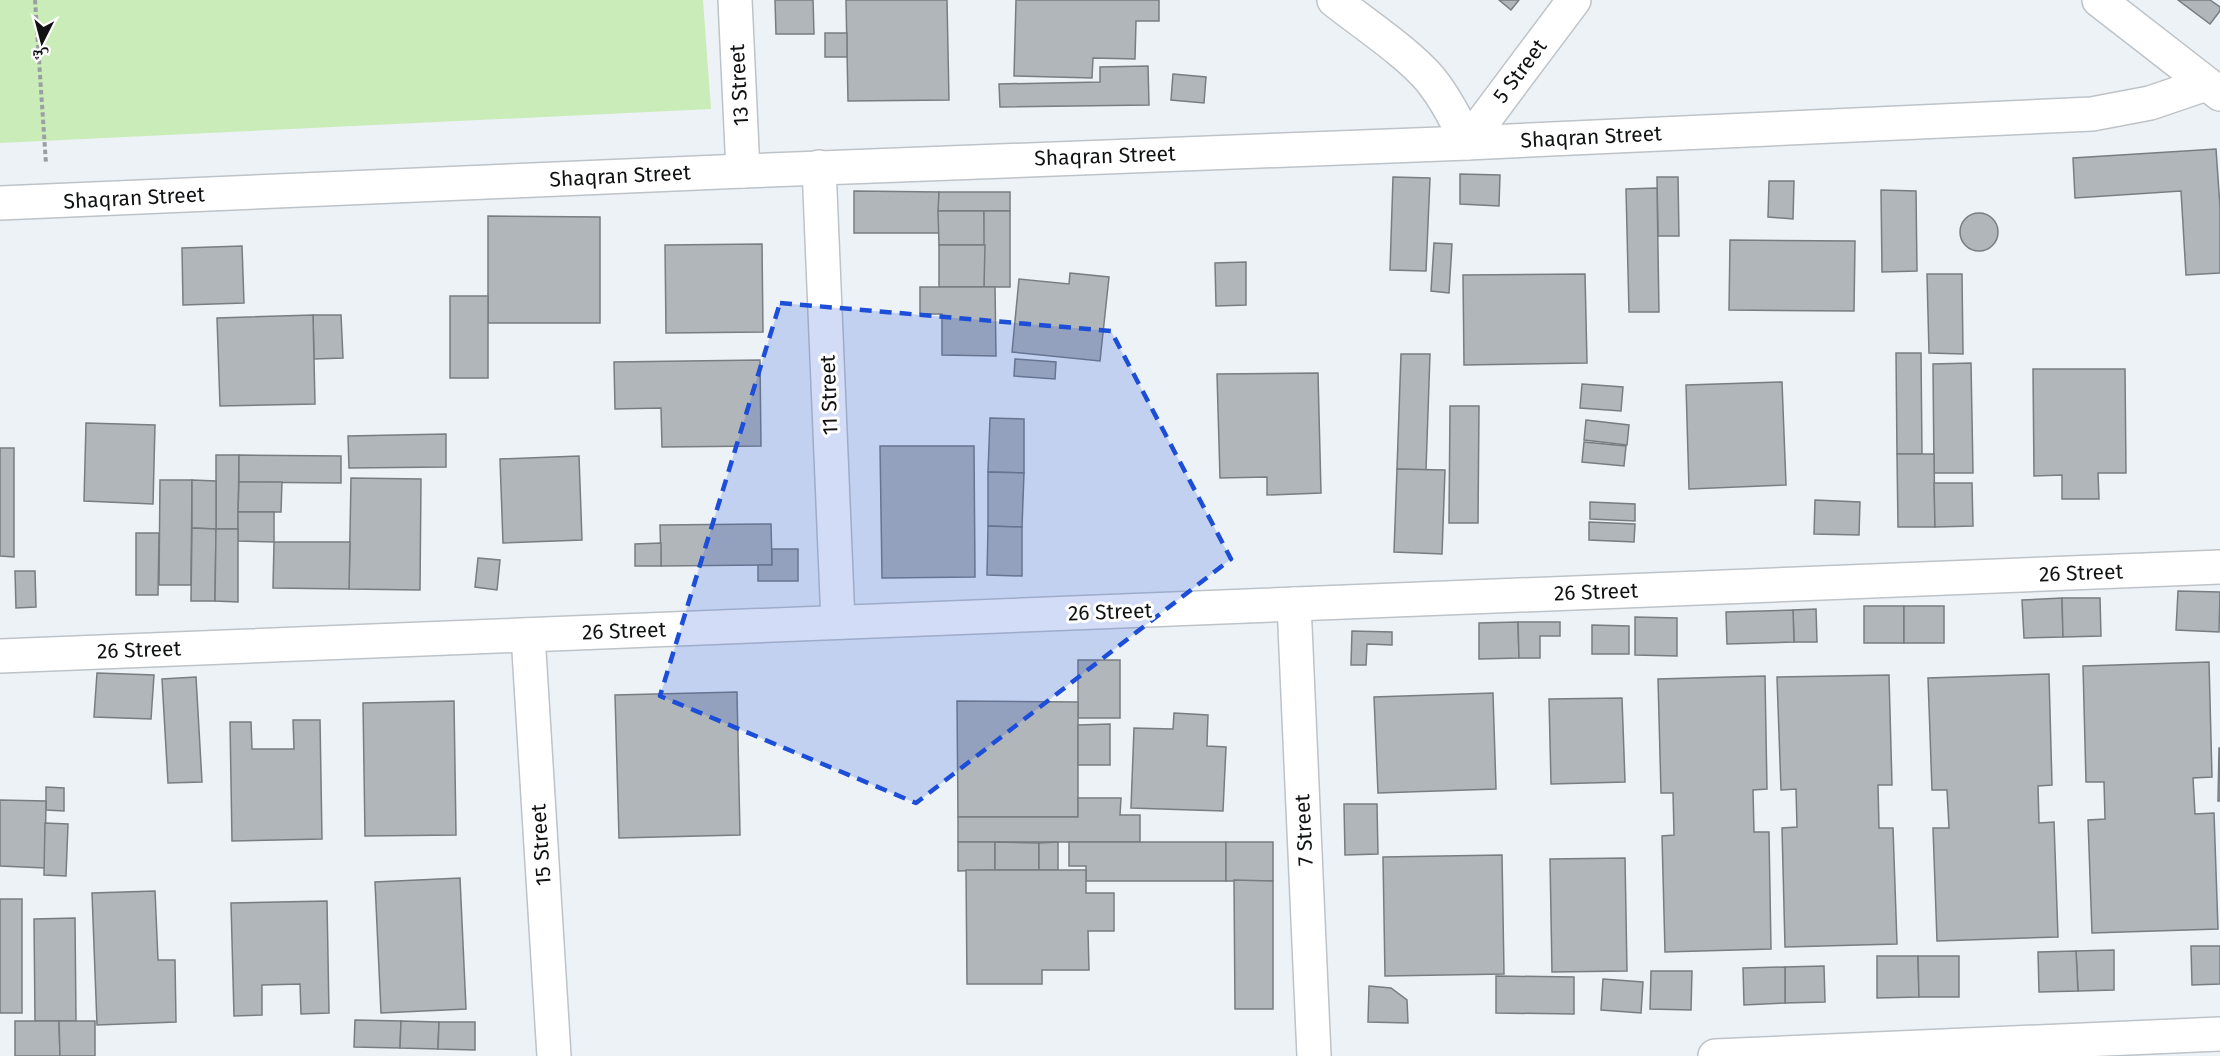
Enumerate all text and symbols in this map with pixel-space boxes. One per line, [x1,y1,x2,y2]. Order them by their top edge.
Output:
north arrow [12,12,72,72]
street label: 5 Street [1488,34,1553,108]
street label: 13 Street [724,43,754,127]
text: ش [31,46,50,67]
street label: Shaqran Street [1520,120,1663,154]
street label: Shaqran Street [1034,141,1177,171]
street label: Shaqran Street [549,159,692,193]
street label: Shaqran Street [63,181,206,215]
street label: 11 Street [815,354,843,436]
street label: 26 Street [2039,559,2124,587]
street label: 26 Street [1554,578,1639,606]
street label: 26 Street [1068,598,1153,626]
street label: 26 Street [582,617,667,645]
street label: 26 Street [97,636,182,664]
street label: 7 Street [1289,793,1319,867]
street label: 15 Street [525,803,557,887]

